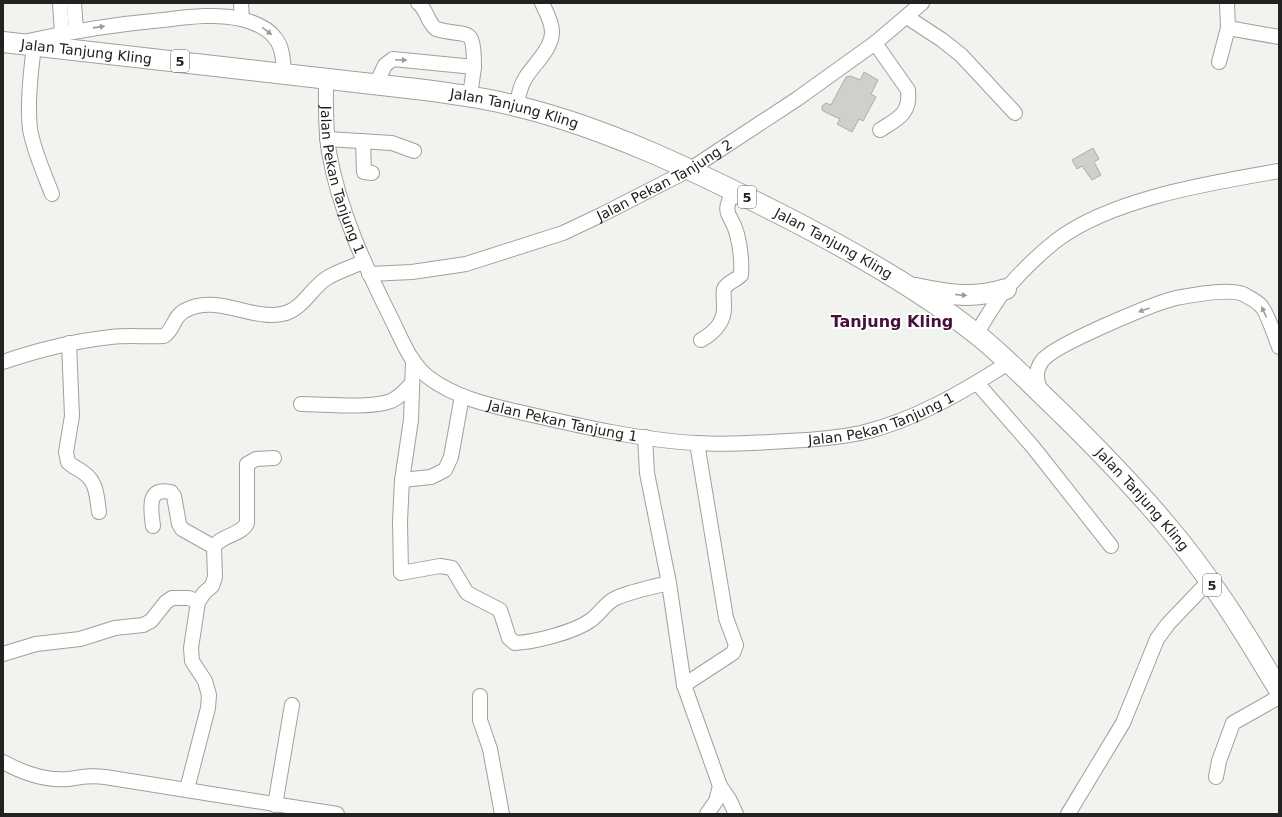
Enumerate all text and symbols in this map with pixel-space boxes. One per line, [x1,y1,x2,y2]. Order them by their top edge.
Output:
one-way arrow [93,24,105,30]
one-way arrow [262,27,273,35]
street label: Jalan Tanjung Kling [19,36,153,67]
road number: 5 [171,50,189,72]
one-way arrow [395,56,407,63]
street label: Jalan Tanjung Kling [448,85,581,132]
street label: Jalan Pekan Tanjung 1 [318,105,368,256]
street label: Jalan Pekan Tanjung 2 [593,136,735,224]
road number: 5 [738,186,756,208]
street label: Jalan Tanjung Kling [771,204,895,282]
one-way arrow [955,292,967,299]
one-way arrow [1261,306,1267,317]
one-way arrow [1137,307,1149,313]
district label: Tanjung Kling [831,312,953,331]
street label: Jalan Pekan Tanjung 1 [806,389,957,448]
street label: Jalan Pekan Tanjung 1 [485,396,639,444]
street label: Jalan Tanjung Kling [1092,444,1192,554]
road number: 5 [1203,574,1221,596]

